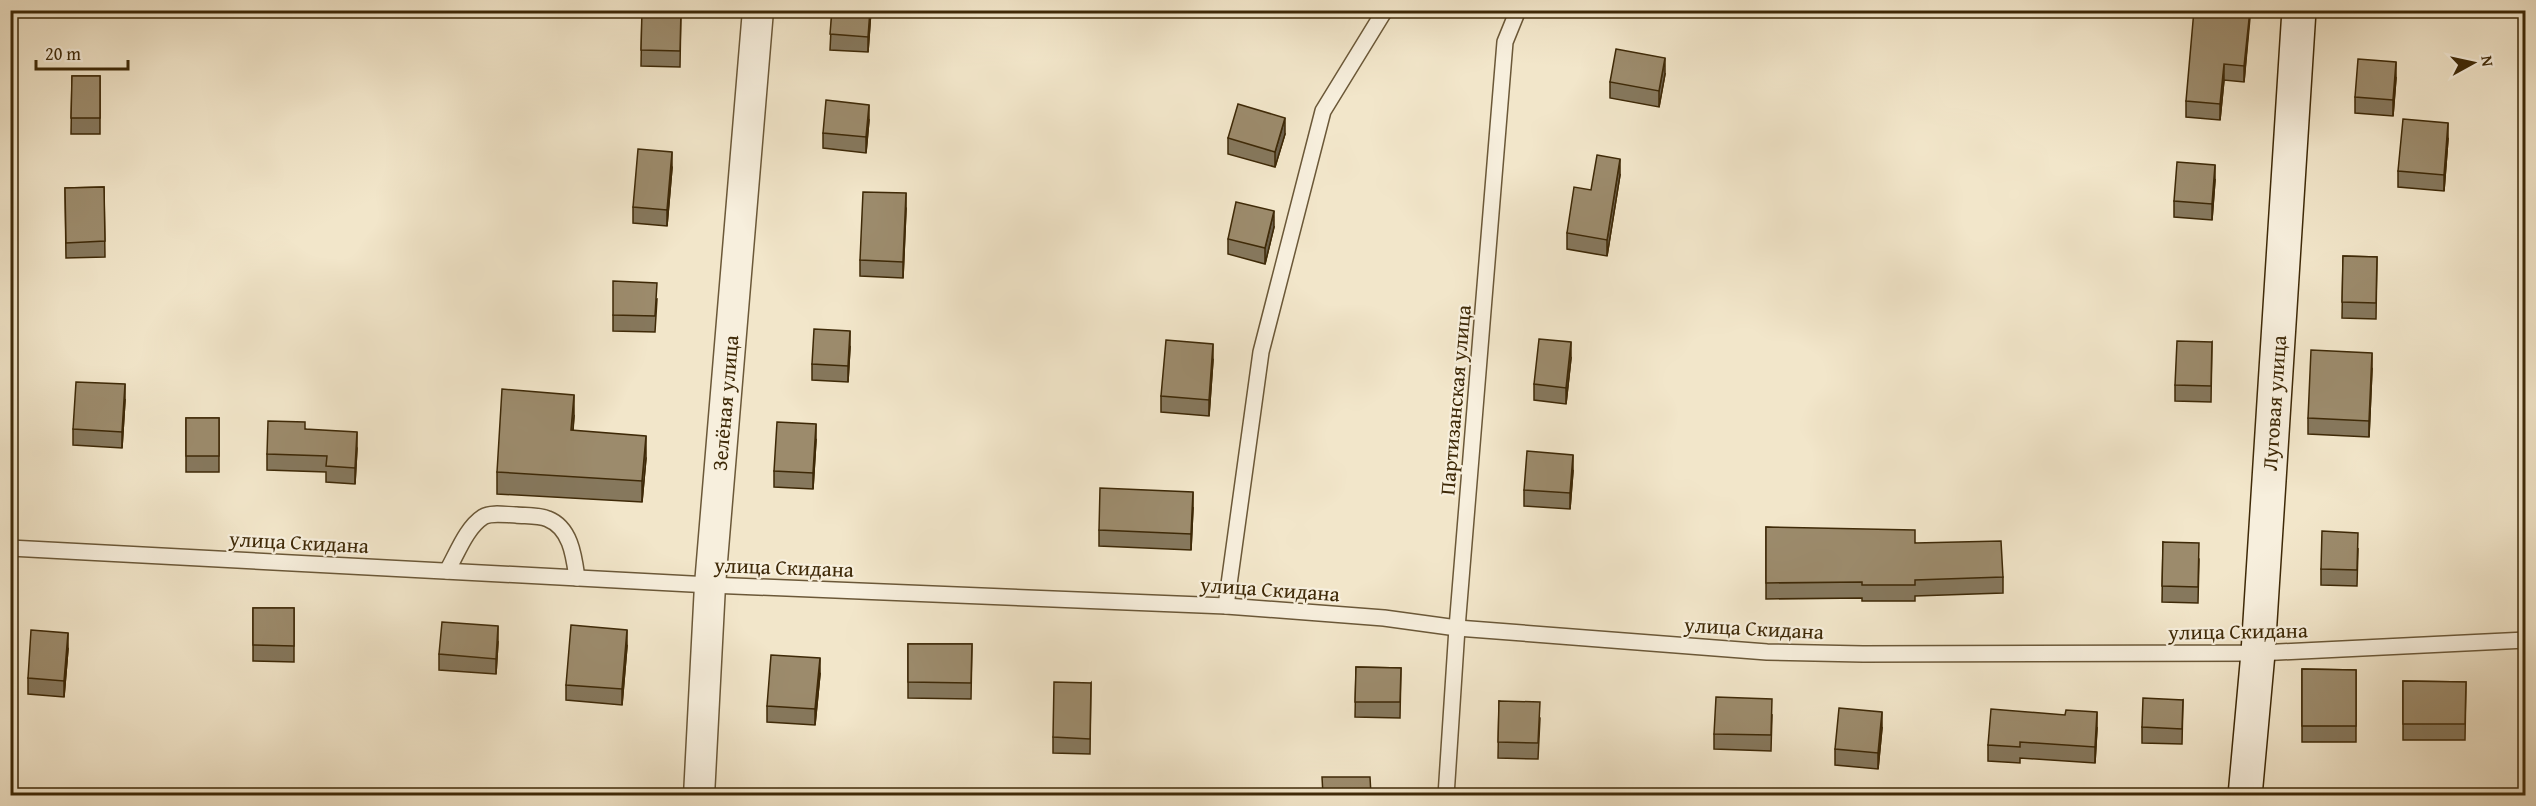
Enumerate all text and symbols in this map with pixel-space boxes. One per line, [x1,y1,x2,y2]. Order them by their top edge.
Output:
scale bar [36,33,128,71]
north arrow [2443,33,2503,93]
text: 20 m [45,40,81,67]
text: N [2475,54,2501,68]
street label: Партизанская улица [1431,303,1479,497]
street label: Зелёная улица [704,334,746,472]
street label: Луговая улица [2254,334,2294,472]
street label: улица Скидана [227,523,370,561]
street label: улица Скидана [713,549,854,585]
street label: улица Скидана [1198,569,1341,609]
street label: улица Скидана [1682,609,1825,647]
street label: улица Скидана [2167,614,2308,648]

